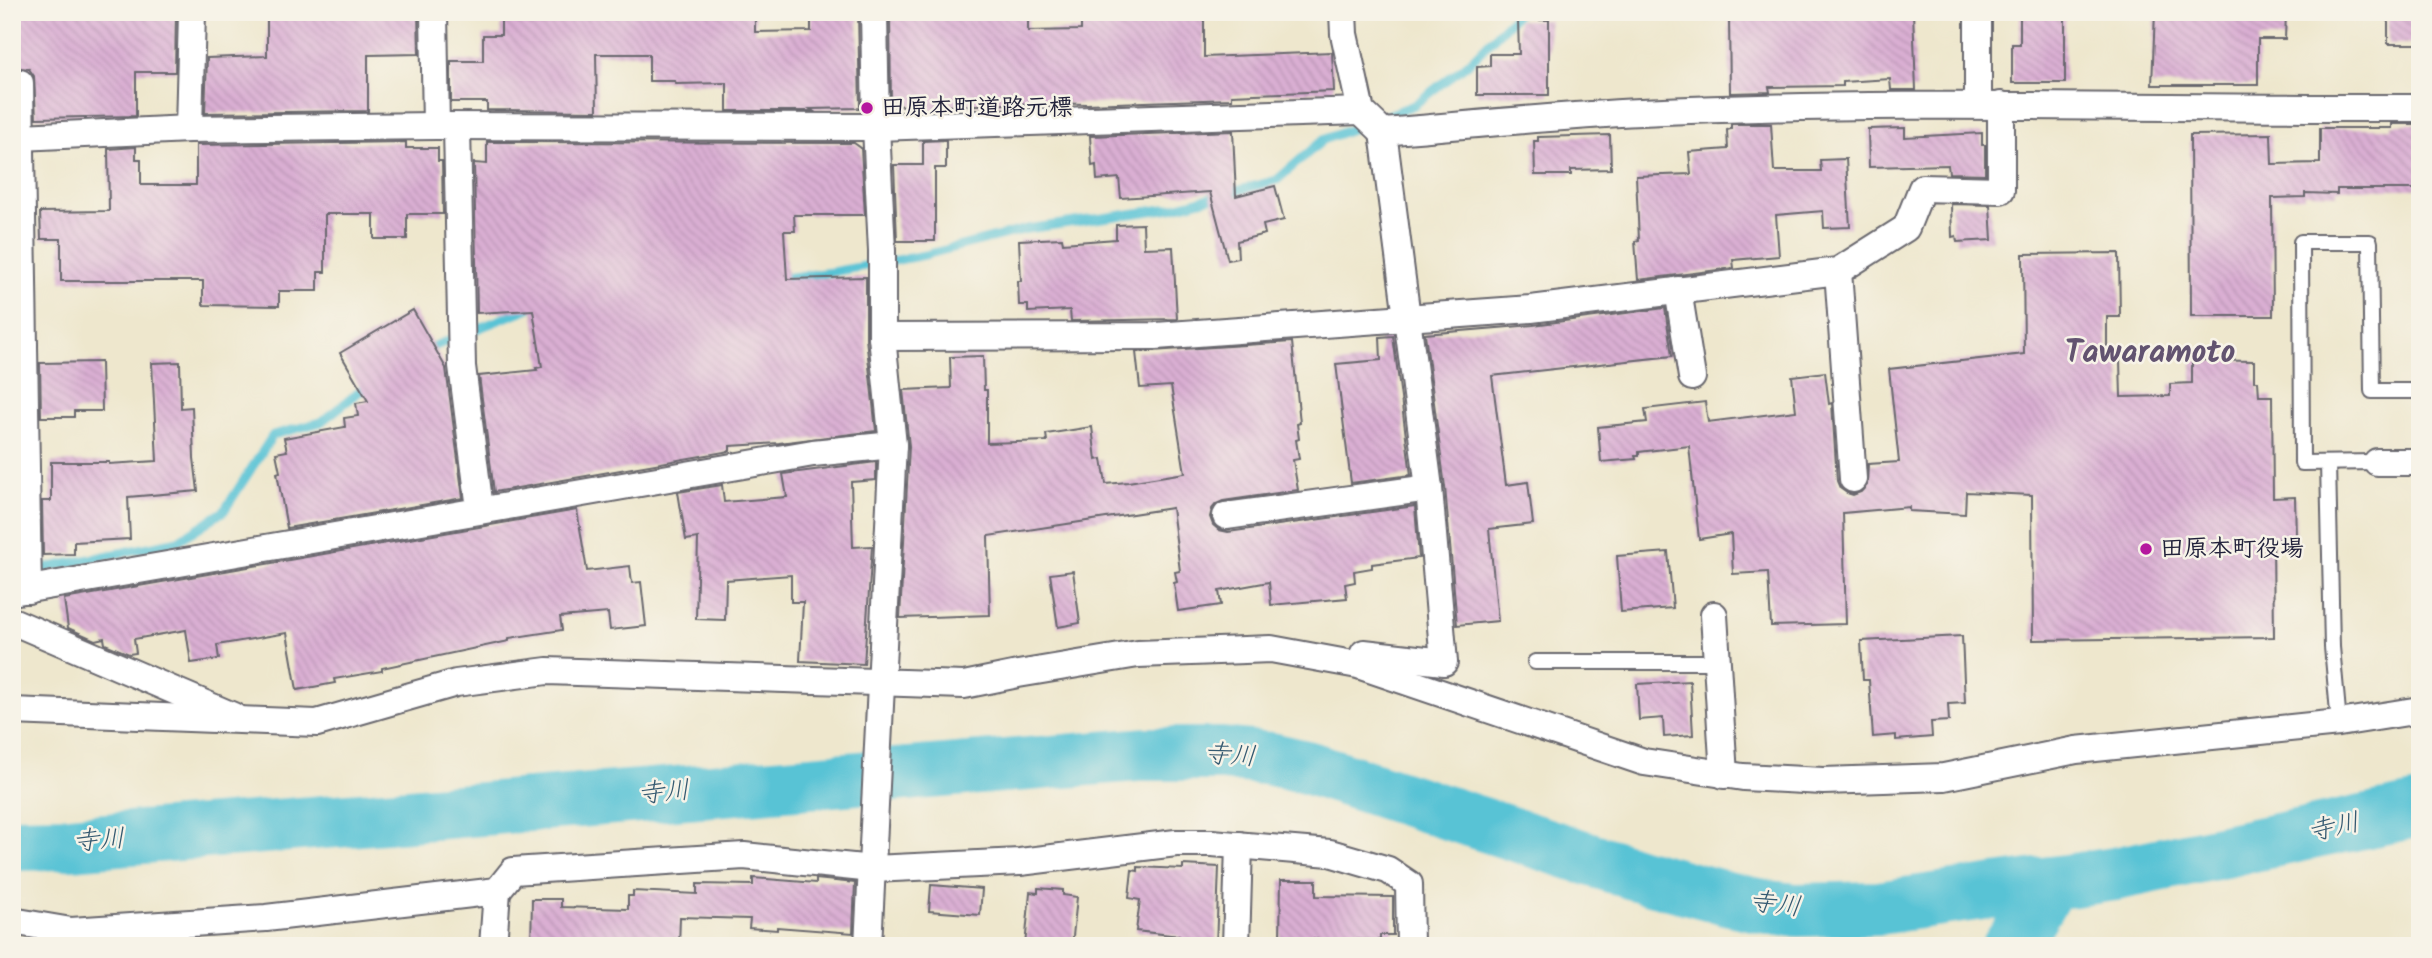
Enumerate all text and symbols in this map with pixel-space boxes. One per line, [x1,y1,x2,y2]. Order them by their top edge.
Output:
place label: 田原本町道路元標 [881,89,1073,128]
marker: 田原本町道路元標 [859,100,875,116]
district label: Tawaramoto [2065,328,2235,379]
place label: 田原本町役場 [2160,530,2304,569]
marker: 田原本町役場 [2138,541,2154,557]
water label: 寺川 [1203,733,1257,779]
water label: 寺川 [636,770,692,816]
water label: 寺川 [2304,802,2364,854]
water label: 寺川 [72,818,126,864]
water label: 寺川 [1747,881,1803,929]

